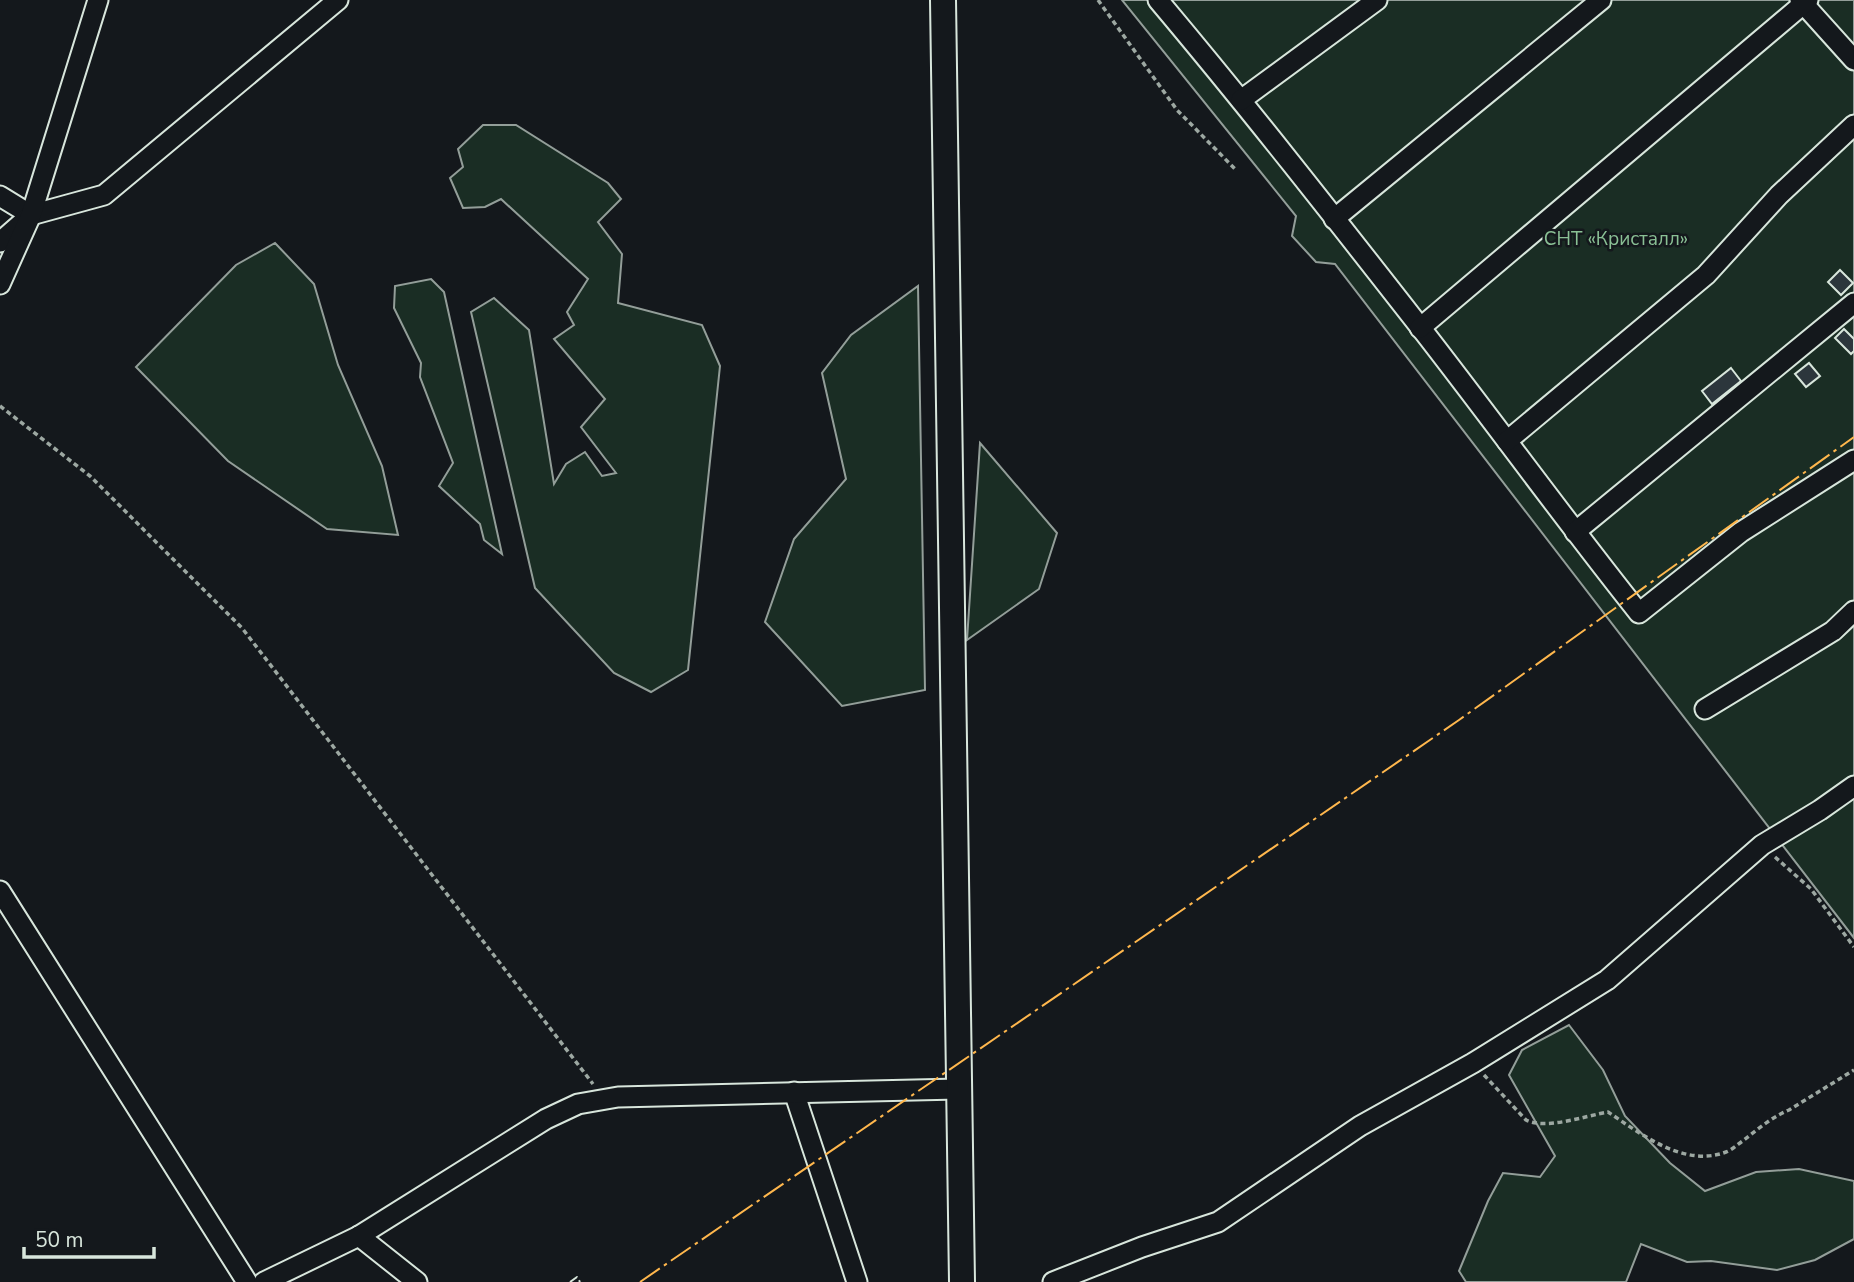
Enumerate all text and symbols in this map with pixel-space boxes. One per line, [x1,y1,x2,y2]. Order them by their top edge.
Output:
park label: СНТ «Кристалл» [1544,226,1688,252]
scale bar [24,1216,154,1260]
text: 50 m [35,1226,84,1254]

